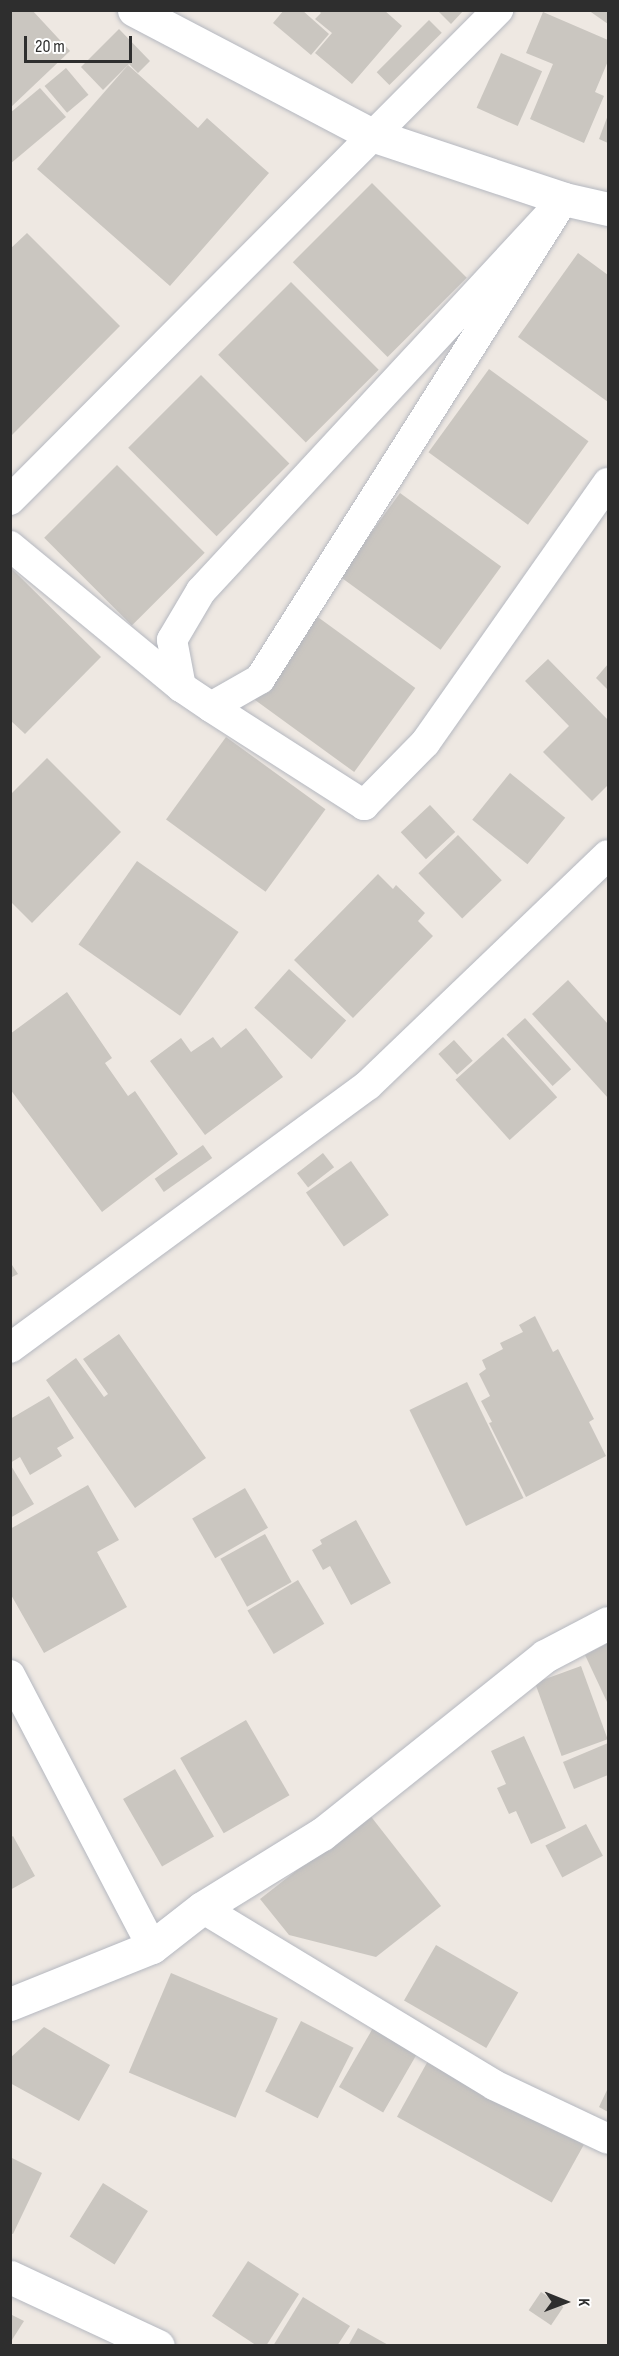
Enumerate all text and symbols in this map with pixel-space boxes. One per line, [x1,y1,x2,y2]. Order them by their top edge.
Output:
scale bar [27,24,135,62]
text: 20 m [35,36,65,57]
north arrow [535,2272,595,2332]
text: K [574,2298,593,2306]

